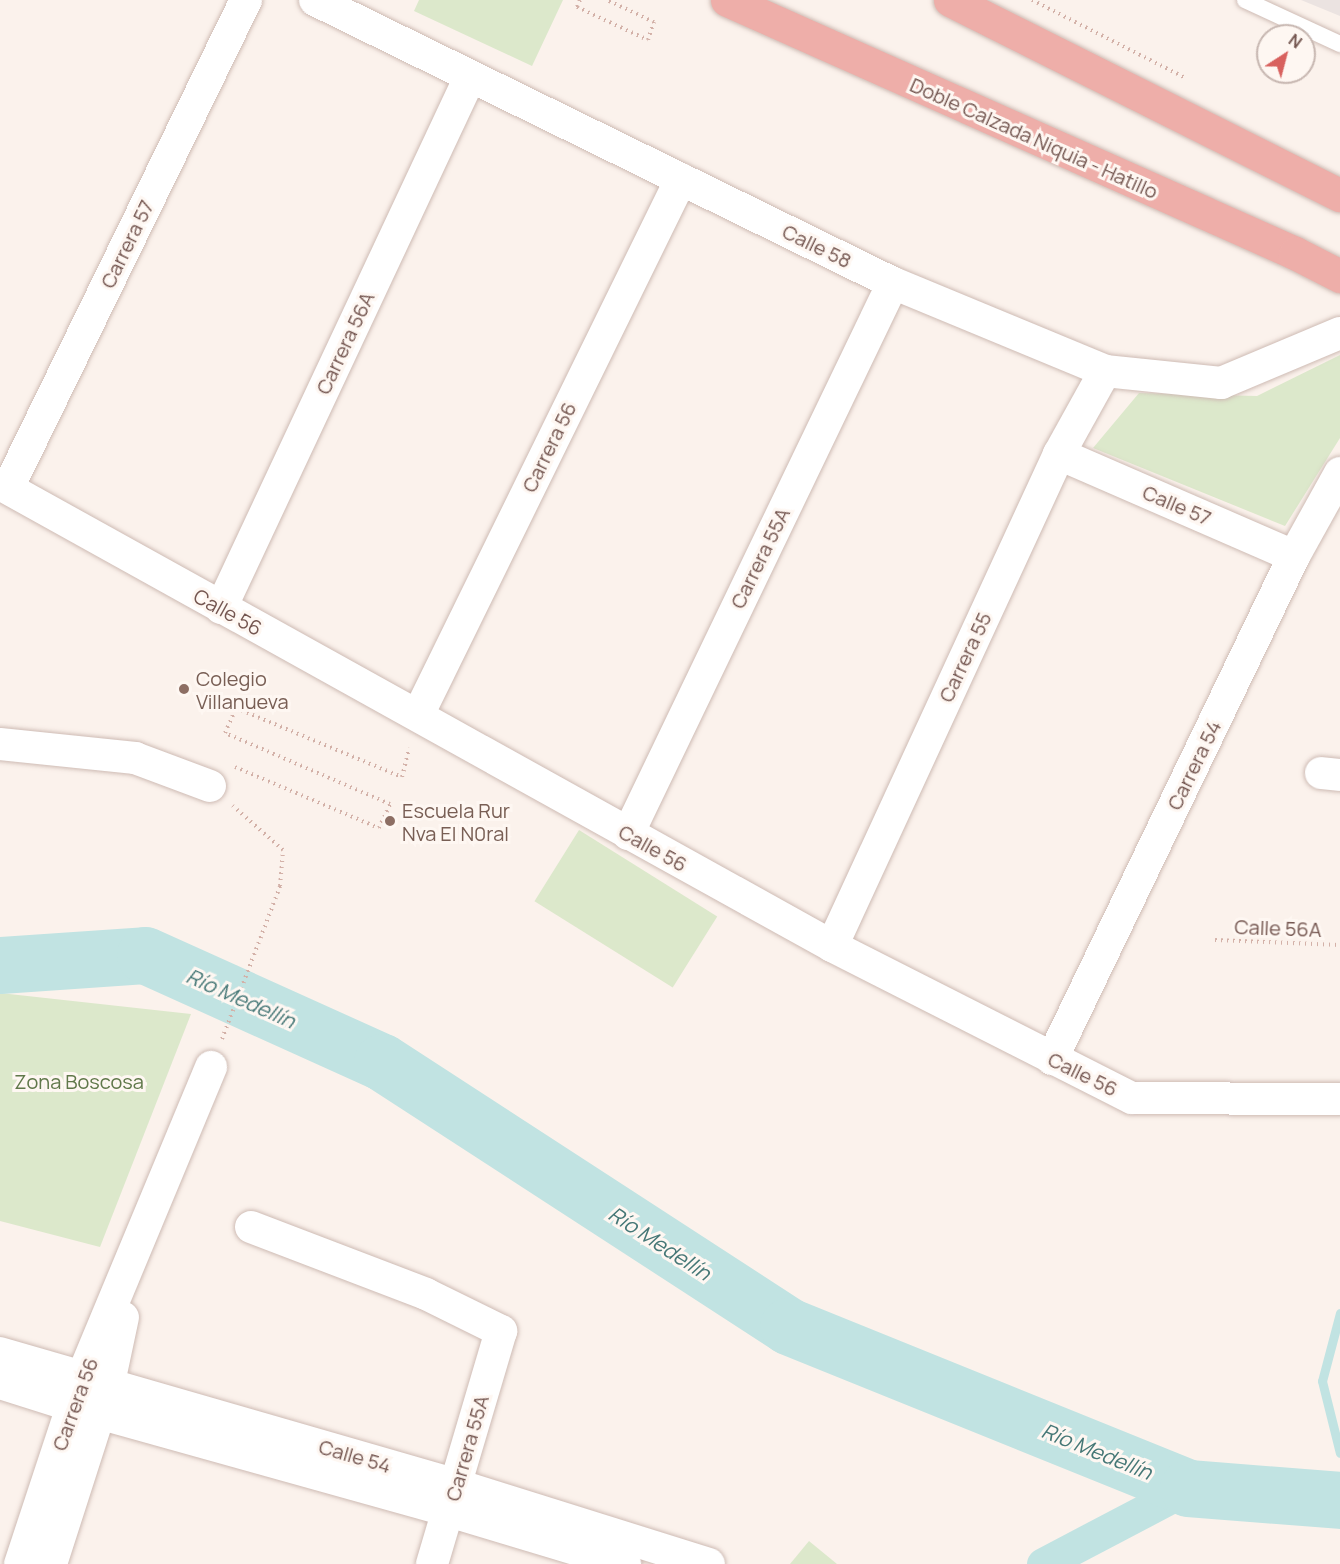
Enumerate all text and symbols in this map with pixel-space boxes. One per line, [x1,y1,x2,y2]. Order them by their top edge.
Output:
north arrow [1256,24,1316,84]
text: N [1284,29,1307,53]
street label: Doble Calzada Niquia - Hatillo [906,72,1162,204]
street label: Carrera 57 [95,196,159,292]
street label: Calle 58 [779,219,855,273]
street label: Carrera 56A [311,288,379,398]
street label: Carrera 56 [517,398,581,496]
street label: Calle 57 [1139,480,1215,530]
street label: Carrera 55A [725,504,795,612]
street label: Calle 56 [190,583,266,641]
street label: Carrera 55 [934,608,996,706]
place label: Colegio Villanueva [196,666,289,713]
marker: Colegio Villanueva [177,682,191,696]
street label: Carrera 54 [1162,716,1226,814]
place label: Escuela Rur Nva El N0ral [402,798,510,845]
marker: Escuela Rur Nva El N0ral [383,814,397,828]
street label: Calle 56 [615,819,691,877]
street label: Calle 56A [1234,914,1322,942]
water label: Río Medellín [183,963,299,1033]
street label: Calle 56 [1044,1047,1122,1101]
park label: Zona Boscosa [14,1069,144,1093]
water label: Río Medellín [604,1201,716,1285]
street label: Carrera 56 [47,1354,103,1454]
street label: Carrera 55A [440,1392,494,1504]
water label: Río Medellín [1038,1417,1156,1485]
street label: Calle 54 [316,1434,394,1478]

